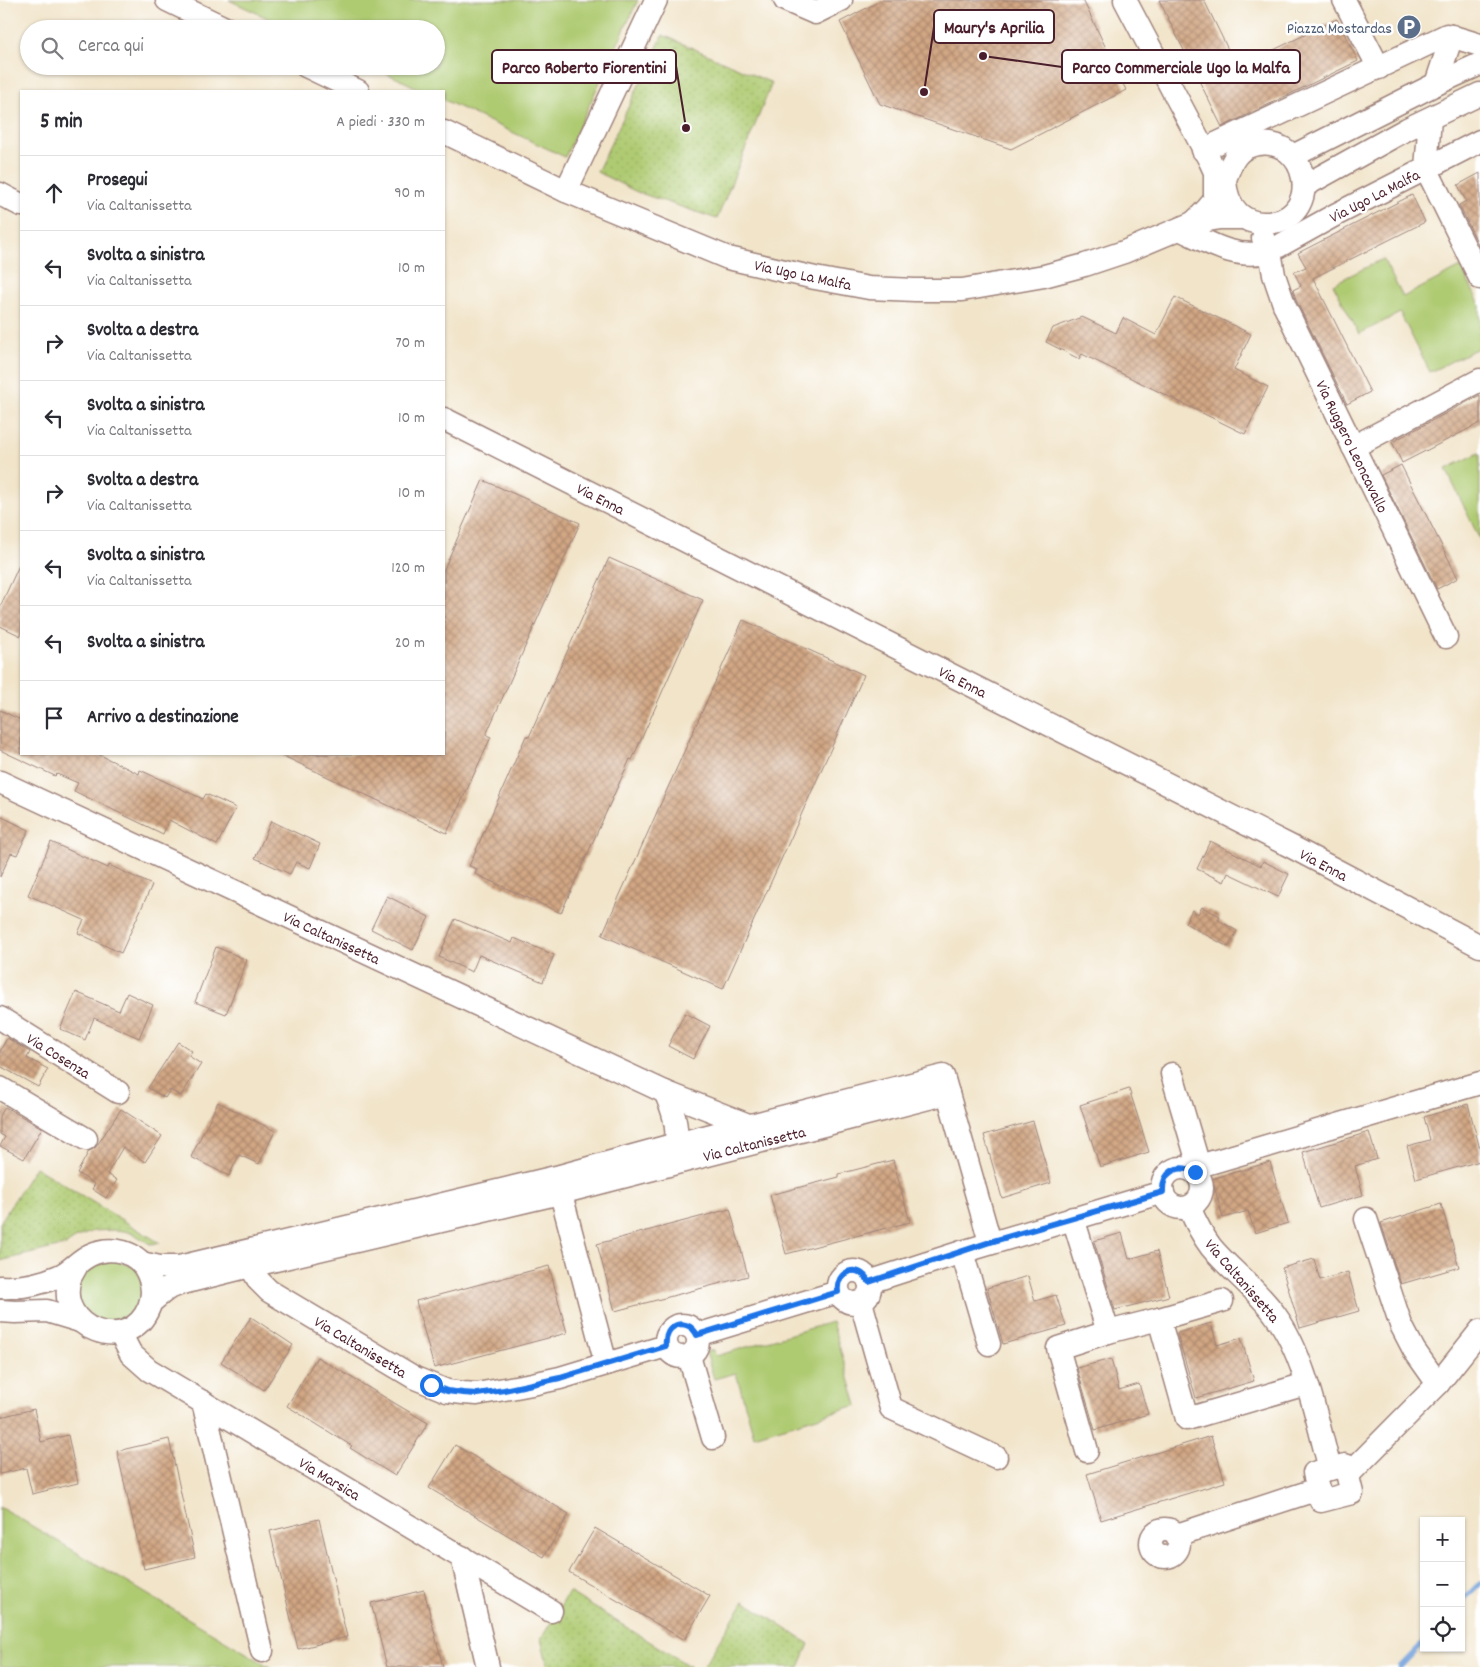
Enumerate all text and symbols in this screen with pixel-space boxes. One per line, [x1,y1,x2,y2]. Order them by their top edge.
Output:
callout: Maury's Aprilia [934,10,1054,43]
parking icon: Piazza Mostardas [1396,14,1422,40]
text: Maury's Aprilia [944,17,1045,42]
place label: Piazza Mostardas [1287,18,1392,41]
search box [20,20,445,75]
icon: search [38,34,66,62]
text: Cerca qui [78,34,144,61]
callout: Parco Roberto Fiorentini [492,50,676,83]
callout: Parco Commerciale Ugo la Malfa [1062,50,1300,83]
text: Parco Roberto Fiorentini [502,57,667,82]
text: Parco Commerciale Ugo la Malfa [1072,57,1290,82]
text: 5 min [40,108,83,138]
text: A piedi · 330 m [336,111,425,134]
street label: Via Ugo La Malfa [1326,164,1425,230]
text: Prosegui [87,168,147,195]
icon: ahead [40,179,68,207]
text: 90 m [394,182,425,205]
text: Via Caltanissetta [87,195,192,218]
text: Svolta a sinistra [87,243,205,270]
icon: left [40,254,68,282]
street label: Via Ugo La Malfa [752,255,854,298]
text: 10 m [398,257,425,280]
text: Via Caltanissetta [87,270,192,293]
text: Svolta a destra [87,318,198,345]
icon: right [40,329,68,357]
text: 70 m [395,332,425,355]
text: Via Caltanissetta [87,345,192,368]
street label: Via Ruggero Leoncavallo [1309,377,1393,517]
text: Svolta a sinistra [87,393,205,420]
icon: left [40,404,68,432]
text: 10 m [398,407,425,430]
text: Via Caltanissetta [87,420,192,443]
text: Svolta a destra [87,468,198,495]
street label: Via Enna [572,478,628,522]
icon: right [40,479,68,507]
text: 10 m [398,482,425,505]
text: Via Caltanissetta [87,495,192,518]
text: Svolta a sinistra [87,543,205,570]
icon: left [40,554,68,582]
text: 120 m [391,557,425,580]
text: Via Caltanissetta [87,570,192,593]
icon: left [40,629,68,657]
text: Svolta a sinistra [87,630,205,657]
text: 20 m [395,632,425,655]
street label: Via Enna [934,661,990,705]
icon: arrive [40,704,68,732]
text: Arrivo a destinazione [87,705,239,732]
street label: Via Enna [1295,844,1351,889]
street label: Via Caltanissetta [279,907,384,972]
street label: Via Cosenza [21,1028,95,1086]
street label: Via Caltanissetta [701,1121,809,1169]
route end [1184,1161,1207,1184]
street label: Via Caltanissetta [1198,1235,1284,1329]
street label: Via Caltanissetta [309,1311,411,1385]
route start [420,1374,443,1397]
street label: Via Marsica [294,1453,364,1508]
map controls [1420,1517,1465,1652]
button: + [1420,1517,1465,1562]
button: − [1420,1562,1465,1607]
button: locate [1420,1607,1465,1652]

